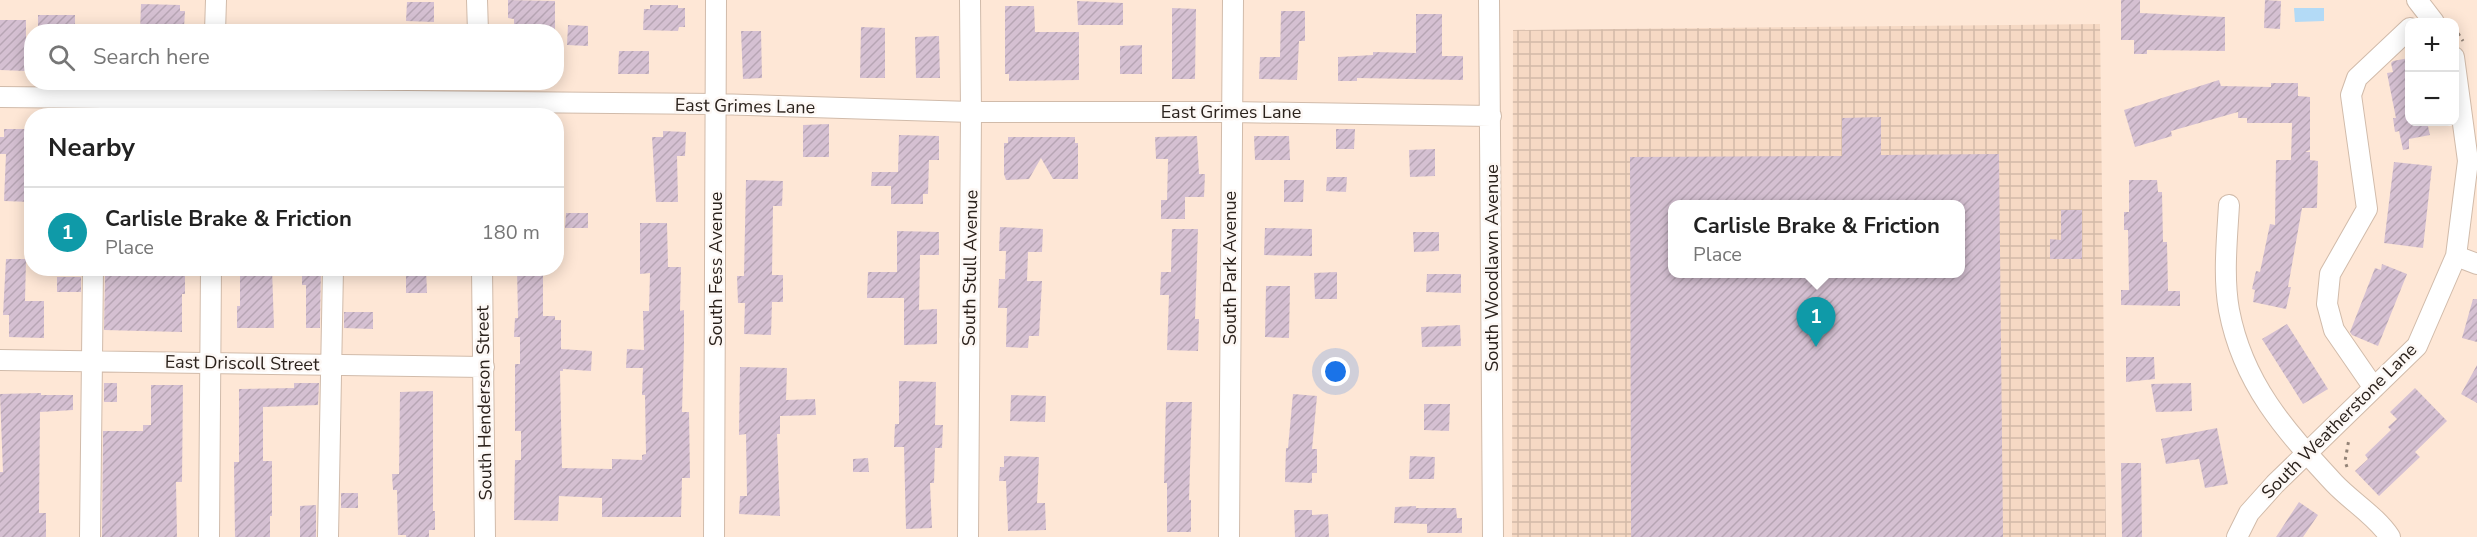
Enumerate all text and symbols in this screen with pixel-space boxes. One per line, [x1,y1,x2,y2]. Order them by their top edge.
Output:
map controls [2405,18,2459,126]
button: + [2405,18,2459,72]
search box [24,24,564,90]
icon: search [45,41,78,74]
text: Search here [93,42,210,72]
button: − [2405,72,2459,126]
street label: East Grimes Lane [675,93,815,119]
street label: East Grimes Lane [1161,100,1301,124]
text: Nearby [48,130,135,165]
street label: South Woodlawn Avenue [1480,164,1504,372]
street label: South Stull Avenue [957,190,983,346]
street label: South Park Avenue [1218,191,1242,345]
street label: South Fess Avenue [704,192,728,346]
popup [1668,200,1965,278]
text: Carlisle Brake & Friction [105,204,352,234]
text: Carlisle Brake & Friction [1693,211,1940,241]
text: 1 [62,219,74,246]
text: 180 m [482,219,540,246]
text: Place [105,234,154,261]
text: Place [1693,241,1742,268]
pin: 1 [1796,298,1836,347]
street label: South Henderson Street [470,305,498,501]
street label: South Weatherstone Lane [2256,338,2422,504]
street label: East Driscoll Street [165,350,320,376]
your location [1321,357,1350,386]

